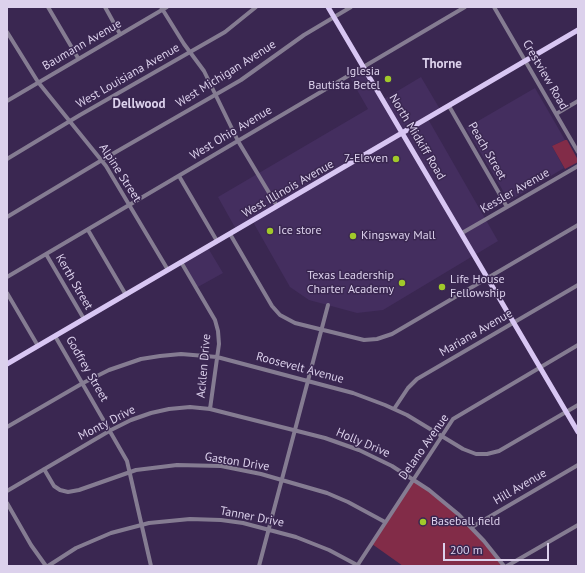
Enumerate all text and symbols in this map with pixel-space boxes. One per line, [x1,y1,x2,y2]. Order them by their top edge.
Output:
street label: Baumann Avenue [40,17,124,73]
street label: West Michigan Avenue [173,37,279,111]
street label: Crestview Road [519,37,571,113]
street label: West Louisiana Avenue [74,41,182,111]
district label: Thorne [422,56,462,72]
place label: Iglesia Bautista Betel [308,65,380,93]
marker: Iglesia Bautista Betel [383,74,393,84]
street label: North Midkiff Road [386,92,448,182]
district label: Dellwood [113,96,165,112]
street label: West Ohio Avenue [187,103,275,163]
street label: Peach Street [465,120,509,182]
street label: Alpine Street [96,141,144,205]
place label: 7-Eleven [344,152,388,166]
marker: 7-Eleven [391,154,401,164]
street label: West Illinois Avenue [240,157,336,221]
street label: Kessler Avenue [478,165,552,217]
place label: Ice store [278,224,322,238]
marker: Ice store [265,226,275,236]
place label: Kingsway Mall [361,229,436,243]
marker: Kingsway Mall [348,231,358,241]
street label: Kerth Street [52,252,96,312]
place label: Texas Leadership Charter Academy [307,269,394,297]
place label: Life House Fellowship [450,273,506,301]
marker: Texas Leadership Charter Academy [397,278,407,288]
marker: Life House Fellowship [437,282,447,292]
street label: Mariana Avenue [437,306,515,360]
street label: Acklen Drive [194,333,214,399]
street label: Godfrey Street [62,334,112,404]
street label: Roosevelt Avenue [255,349,345,387]
street label: Monty Drive [76,402,138,444]
street label: Delano Avenue [396,411,452,483]
street label: Holly Drive [334,425,392,461]
street label: Gaston Drive [204,450,270,474]
street label: Hill Avenue [491,466,549,508]
street label: Tanner Drive [219,504,285,530]
place label: Baseball field [431,515,500,529]
marker: Baseball field [418,517,428,527]
scale bar [445,535,551,561]
text: 200 m [450,542,483,557]

